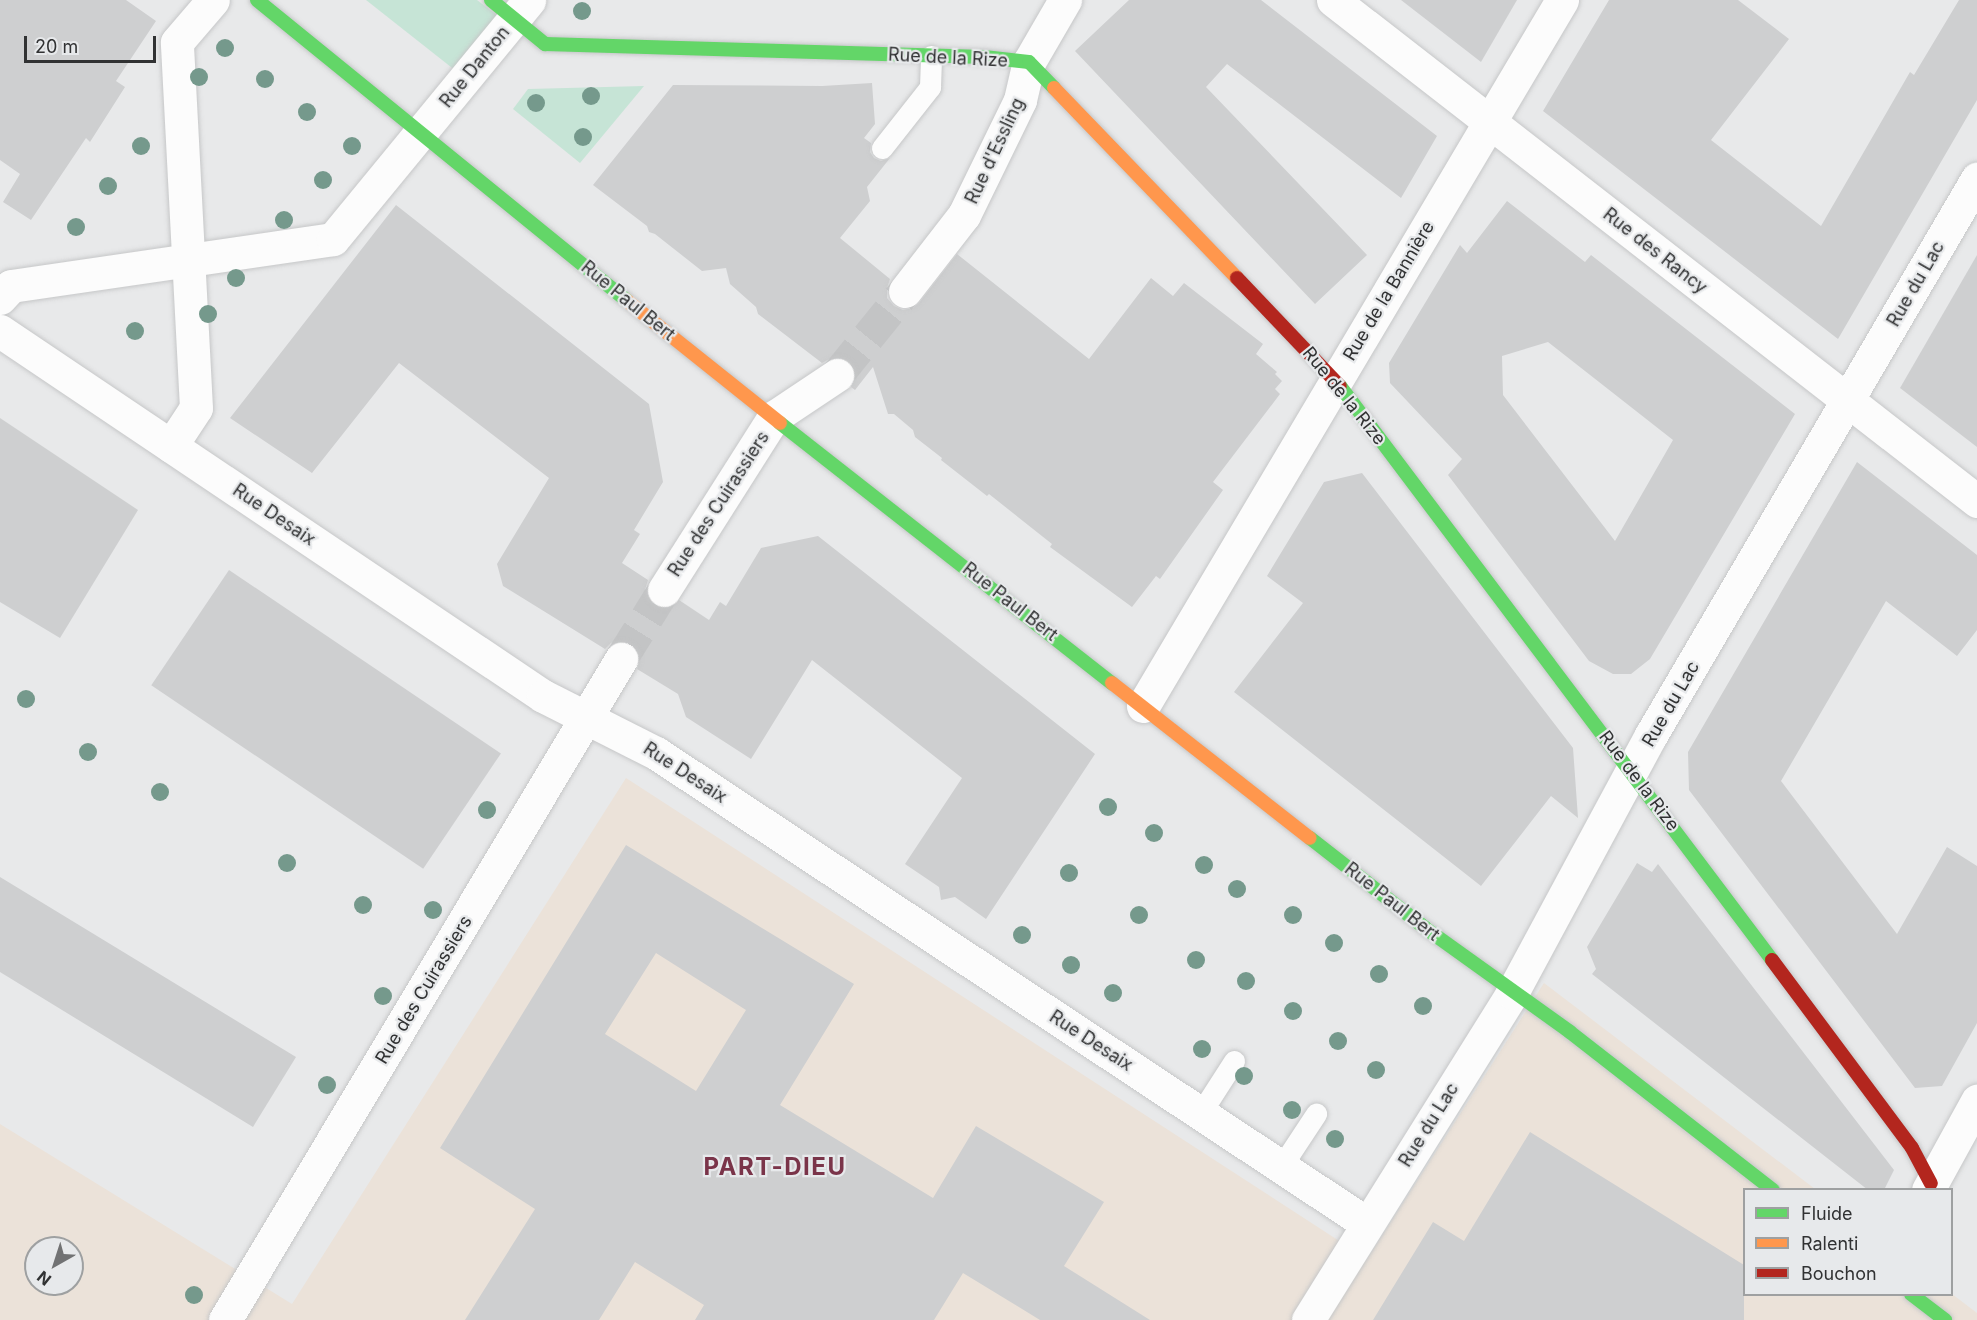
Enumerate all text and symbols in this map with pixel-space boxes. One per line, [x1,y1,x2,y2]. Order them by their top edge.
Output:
street label: Rue Danton [436,22,514,112]
scale bar [27,24,159,62]
text: 20 m [35,36,78,57]
street label: Rue de la Rize [888,44,1008,72]
street label: Rue d'Essling [961,95,1029,207]
street label: Rue des Rancy [1599,204,1711,298]
street label: Rue de la Bannière [1339,217,1439,365]
street label: Rue du Lac [1883,237,1949,331]
street label: Rue Paul Bert [577,257,679,345]
street label: Rue de la Rize [1298,343,1390,449]
street label: Rue des Cuirassiers [664,427,774,581]
street label: Rue Desaix [229,479,319,551]
street label: Rue Paul Bert [958,558,1062,646]
street label: Rue du Lac [1638,657,1704,751]
street label: Rue de la Rize [1594,727,1684,835]
street label: Rue Desaix [639,738,731,808]
street label: Rue Paul Bert [1340,858,1444,946]
street label: Rue des Cuirassiers [371,912,477,1068]
street label: Rue Desaix [1045,1006,1137,1076]
street label: Rue du Lac [1395,1079,1463,1171]
district label: PART-DIEU [704,1153,846,1181]
legend [1743,1188,1953,1296]
text: Fluide [1801,1203,1853,1224]
text: Ralenti [1801,1233,1858,1254]
north arrow [24,1236,84,1296]
text: Bouchon [1801,1263,1877,1284]
text: N [33,1267,55,1290]

